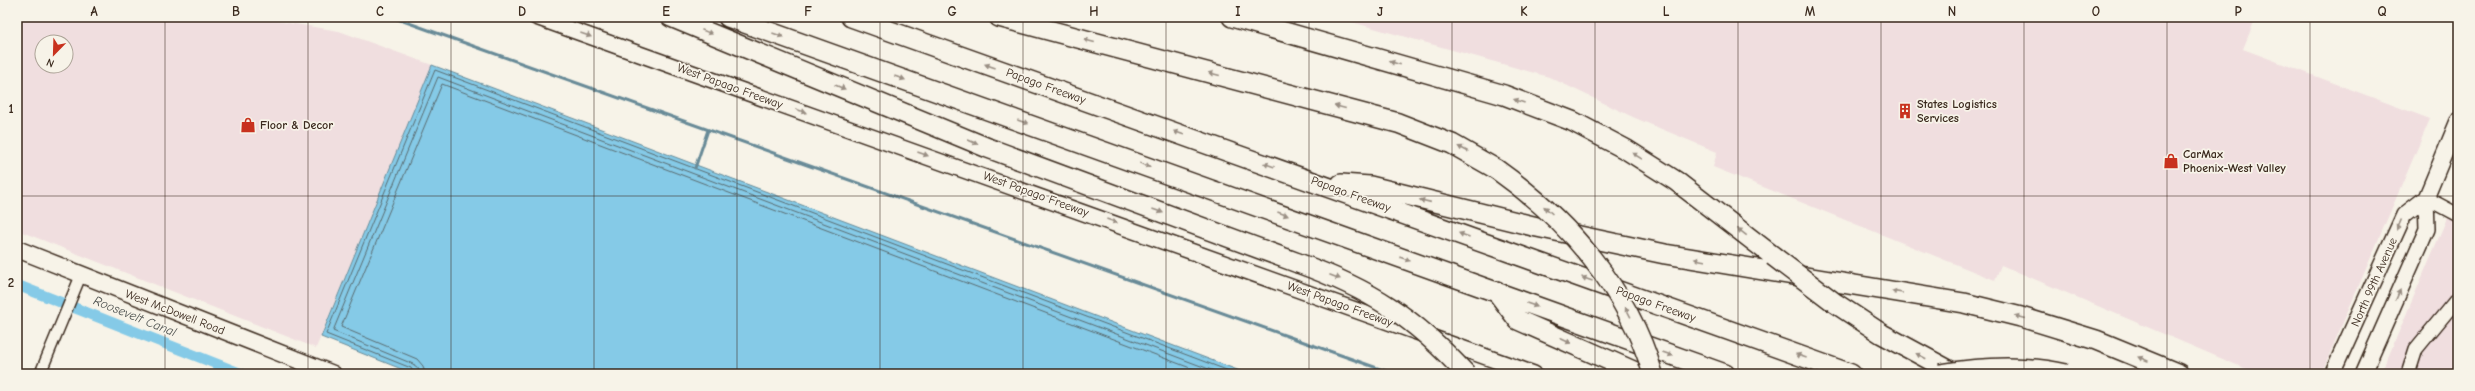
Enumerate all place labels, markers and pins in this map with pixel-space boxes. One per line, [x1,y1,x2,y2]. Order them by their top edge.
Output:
place label: States Logistics Services [1917,97,1997,125]
building icon: States Logistics Services [1896,102,1914,120]
shop icon: Floor & Decor [239,116,257,134]
place label: Floor & Decor [260,118,333,132]
place label: CarMax Phoenix-West Valley [2183,147,2286,175]
shop icon: CarMax Phoenix-West Valley [2162,152,2180,170]

